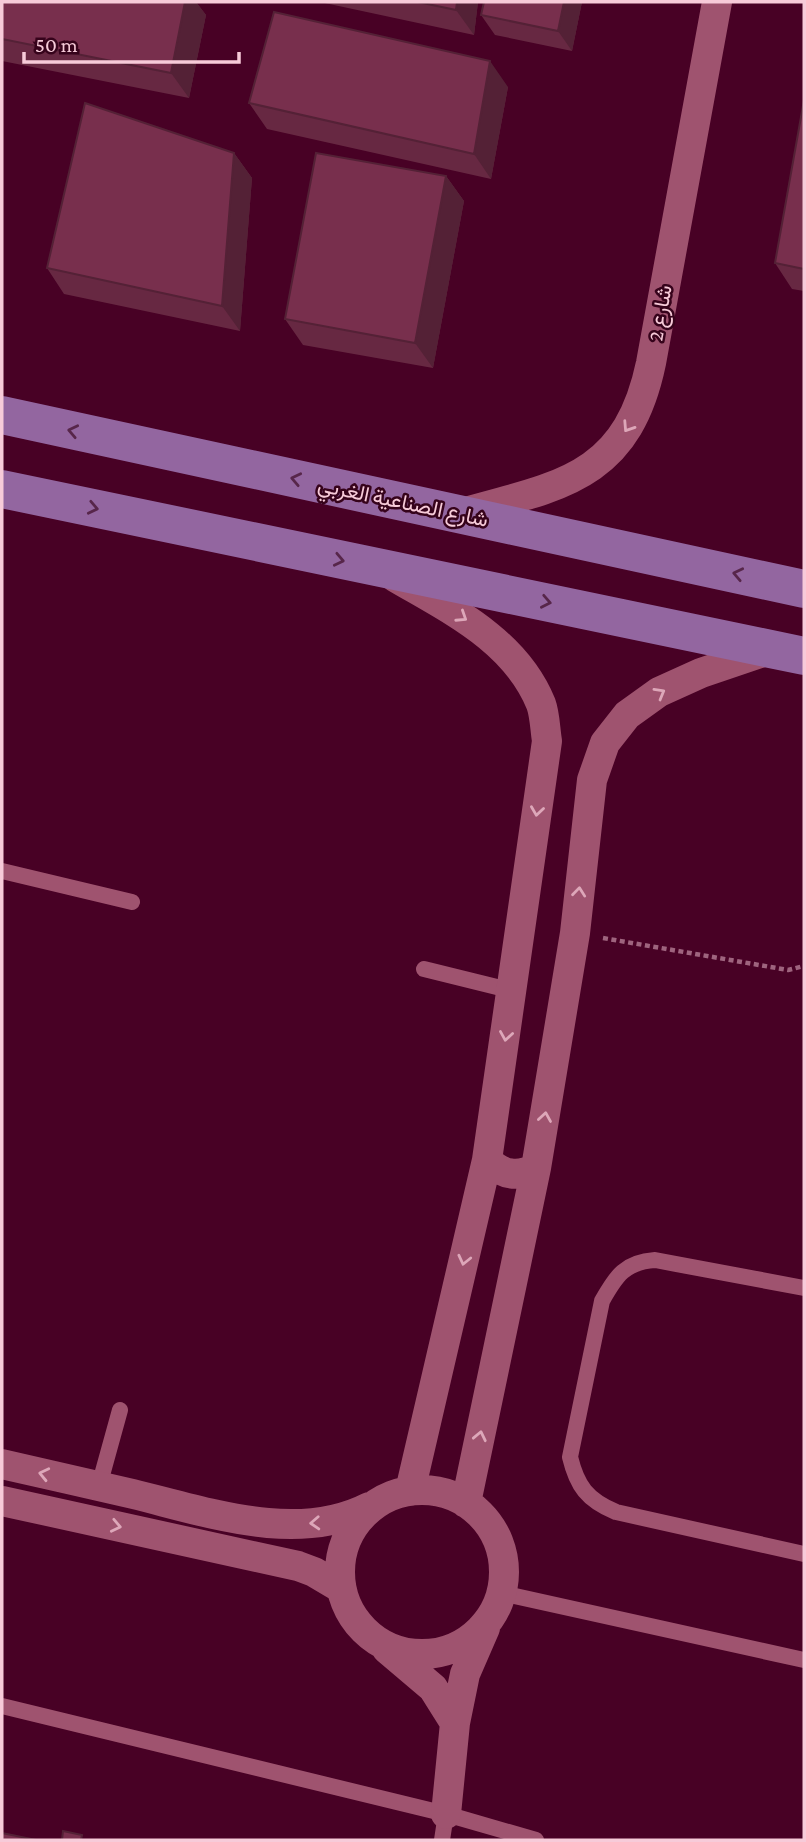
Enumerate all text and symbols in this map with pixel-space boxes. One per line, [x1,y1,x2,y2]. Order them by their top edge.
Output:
scale bar [24,21,240,65]
text: 50 m [35,33,78,57]
street label: شارع 2 [643,283,679,343]
one-way arrow [623,419,636,432]
one-way arrow [67,424,79,439]
one-way arrow [290,472,302,487]
street label: شارع الصناعية الغربي [315,472,490,537]
one-way arrow [86,499,98,514]
one-way arrow [333,551,345,566]
one-way arrow [732,568,744,583]
one-way arrow [540,594,552,609]
one-way arrow [454,609,467,622]
one-way arrow [653,688,665,701]
one-way arrow [530,805,545,817]
one-way arrow [572,886,587,898]
one-way arrow [499,1030,514,1042]
one-way arrow [537,1111,552,1123]
one-way arrow [457,1253,472,1265]
one-way arrow [472,1430,487,1442]
one-way arrow [38,1467,50,1482]
one-way arrow [309,1515,320,1530]
one-way arrow [110,1518,122,1533]

